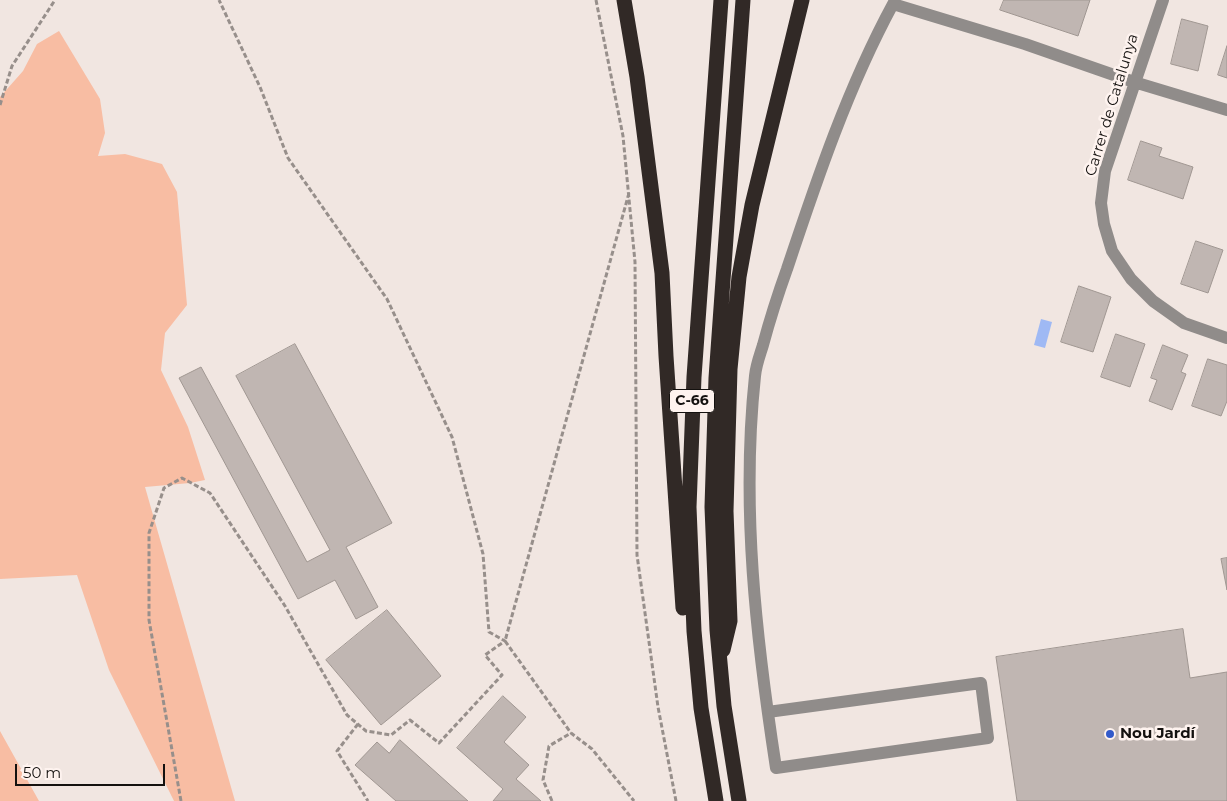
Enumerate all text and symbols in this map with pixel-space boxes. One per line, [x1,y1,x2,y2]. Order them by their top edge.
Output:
street label: Carrer de Catalunya [1082,32,1142,178]
road number: C-66 [670,390,714,412]
place label: Nou Jardí [1120,725,1195,743]
marker: Nou Jardí [1104,728,1116,740]
scale bar [18,754,168,786]
text: 50 m [23,763,61,782]

